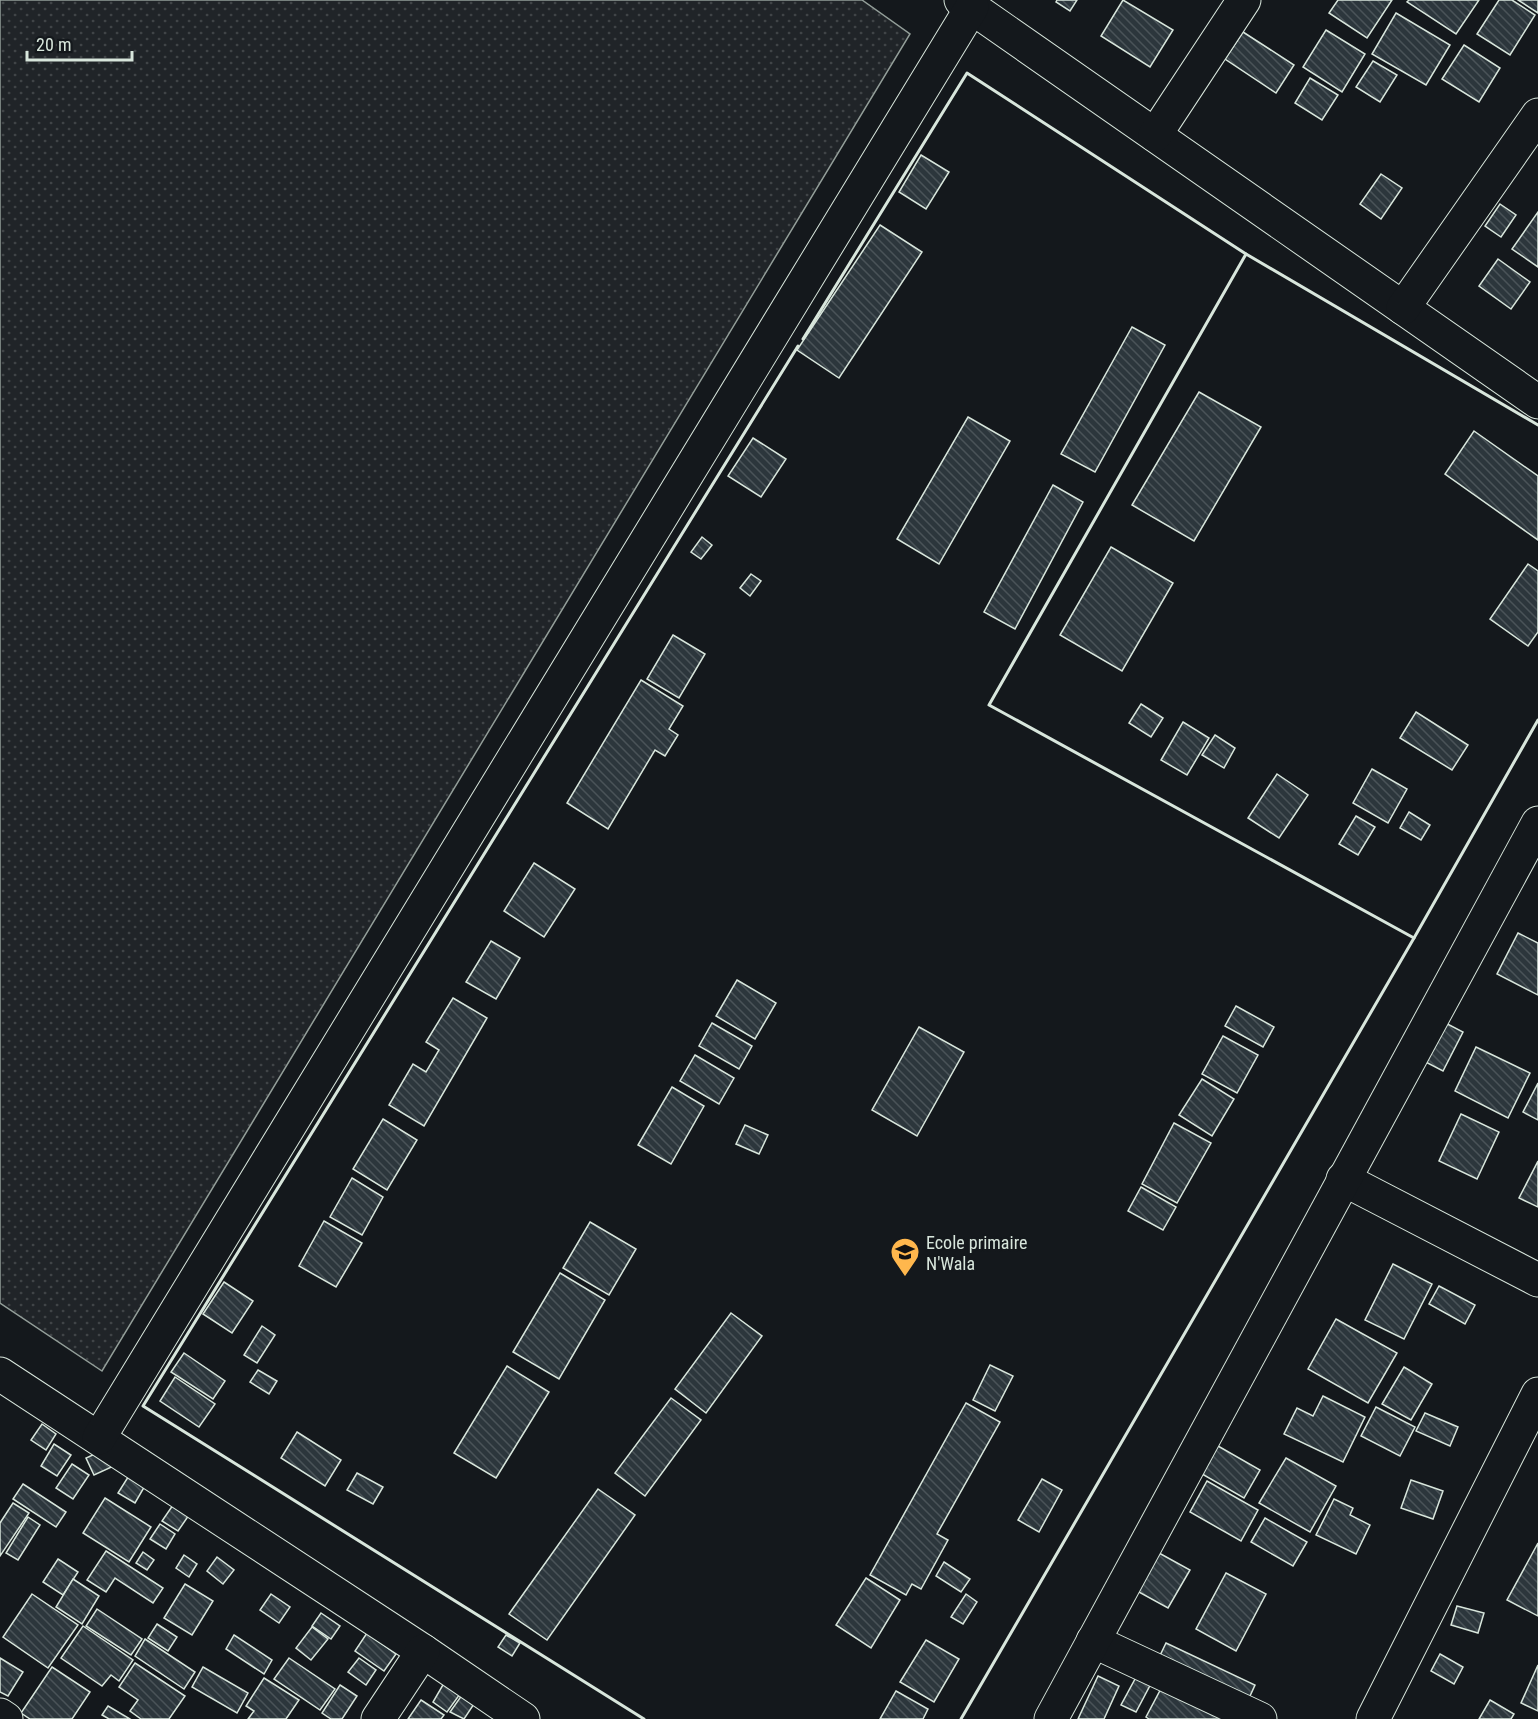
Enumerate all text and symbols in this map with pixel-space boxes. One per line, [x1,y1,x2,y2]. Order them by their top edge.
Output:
scale bar [27,24,132,62]
text: 20 m [36,34,71,55]
place label: Ecole primaire N'Wala [926,1232,1027,1274]
school or university icon: Ecole primaire N'Wala [889,1236,921,1278]

